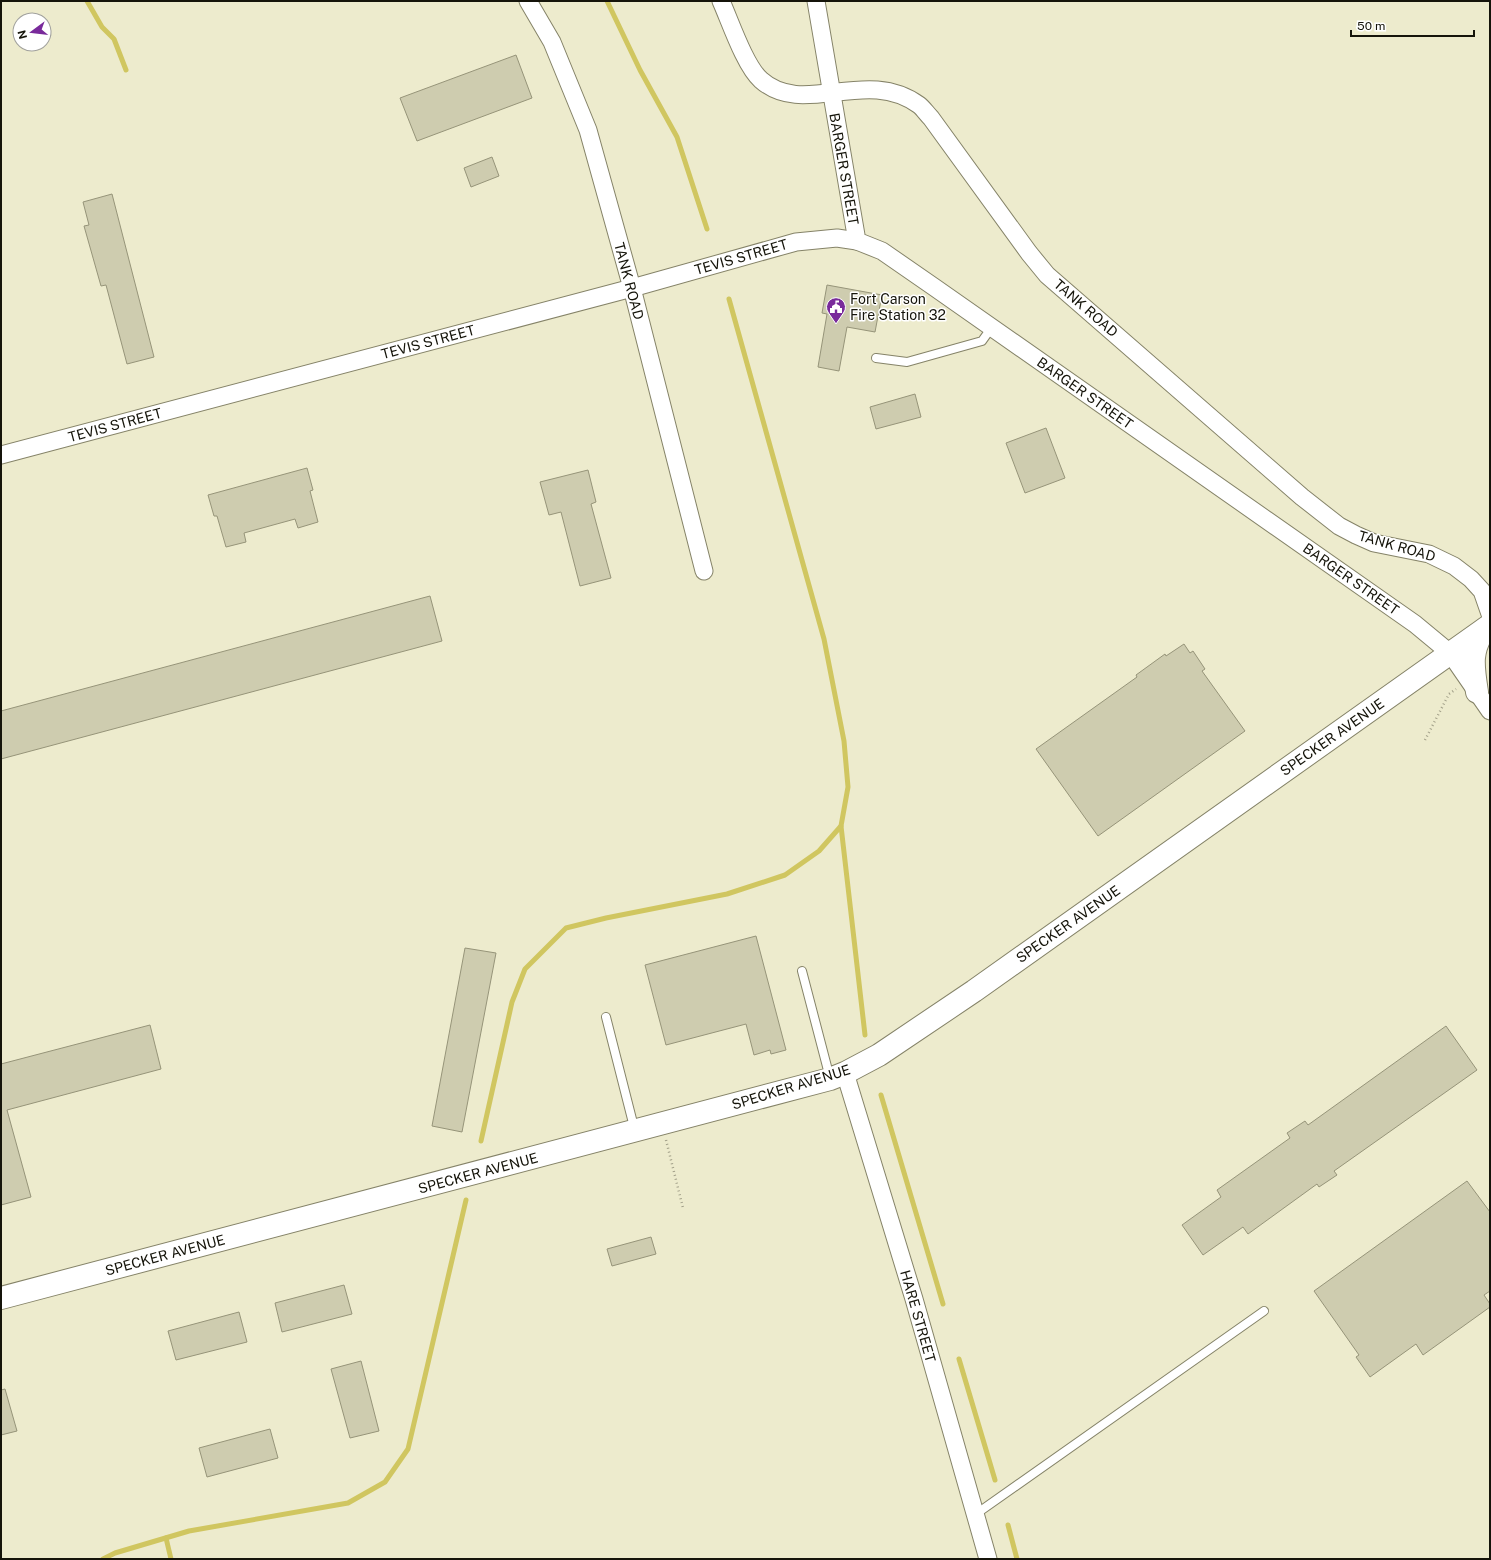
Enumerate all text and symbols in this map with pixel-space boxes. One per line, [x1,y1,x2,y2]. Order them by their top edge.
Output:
north arrow [12,12,52,52]
scale bar [1351,12,1474,38]
text: 50 m [1357,19,1385,33]
text: N [15,29,29,40]
street label: BARGER STREET [826,112,862,226]
street label: TEVIS STREET [693,236,789,278]
street label: TANK ROAD [611,241,647,321]
street label: TANK ROAD [1051,276,1121,340]
place label: Fort Carson Fire Station 32 [850,291,946,323]
public building icon: Fort Carson Fire Station 32 [825,296,847,324]
street label: TEVIS STREET [379,322,477,362]
street label: BARGER STREET [1034,354,1136,432]
street label: TEVIS STREET [66,405,164,445]
street label: TANK ROAD [1357,527,1437,565]
street label: BARGER STREET [1300,540,1402,618]
street label: SPECKER AVENUE [1277,695,1387,779]
street label: SPECKER AVENUE [1013,882,1123,966]
street label: SPECKER AVENUE [730,1061,852,1113]
street label: SPECKER AVENUE [416,1149,540,1197]
street label: SPECKER AVENUE [103,1231,227,1279]
street label: HARE STREET [897,1268,939,1364]

